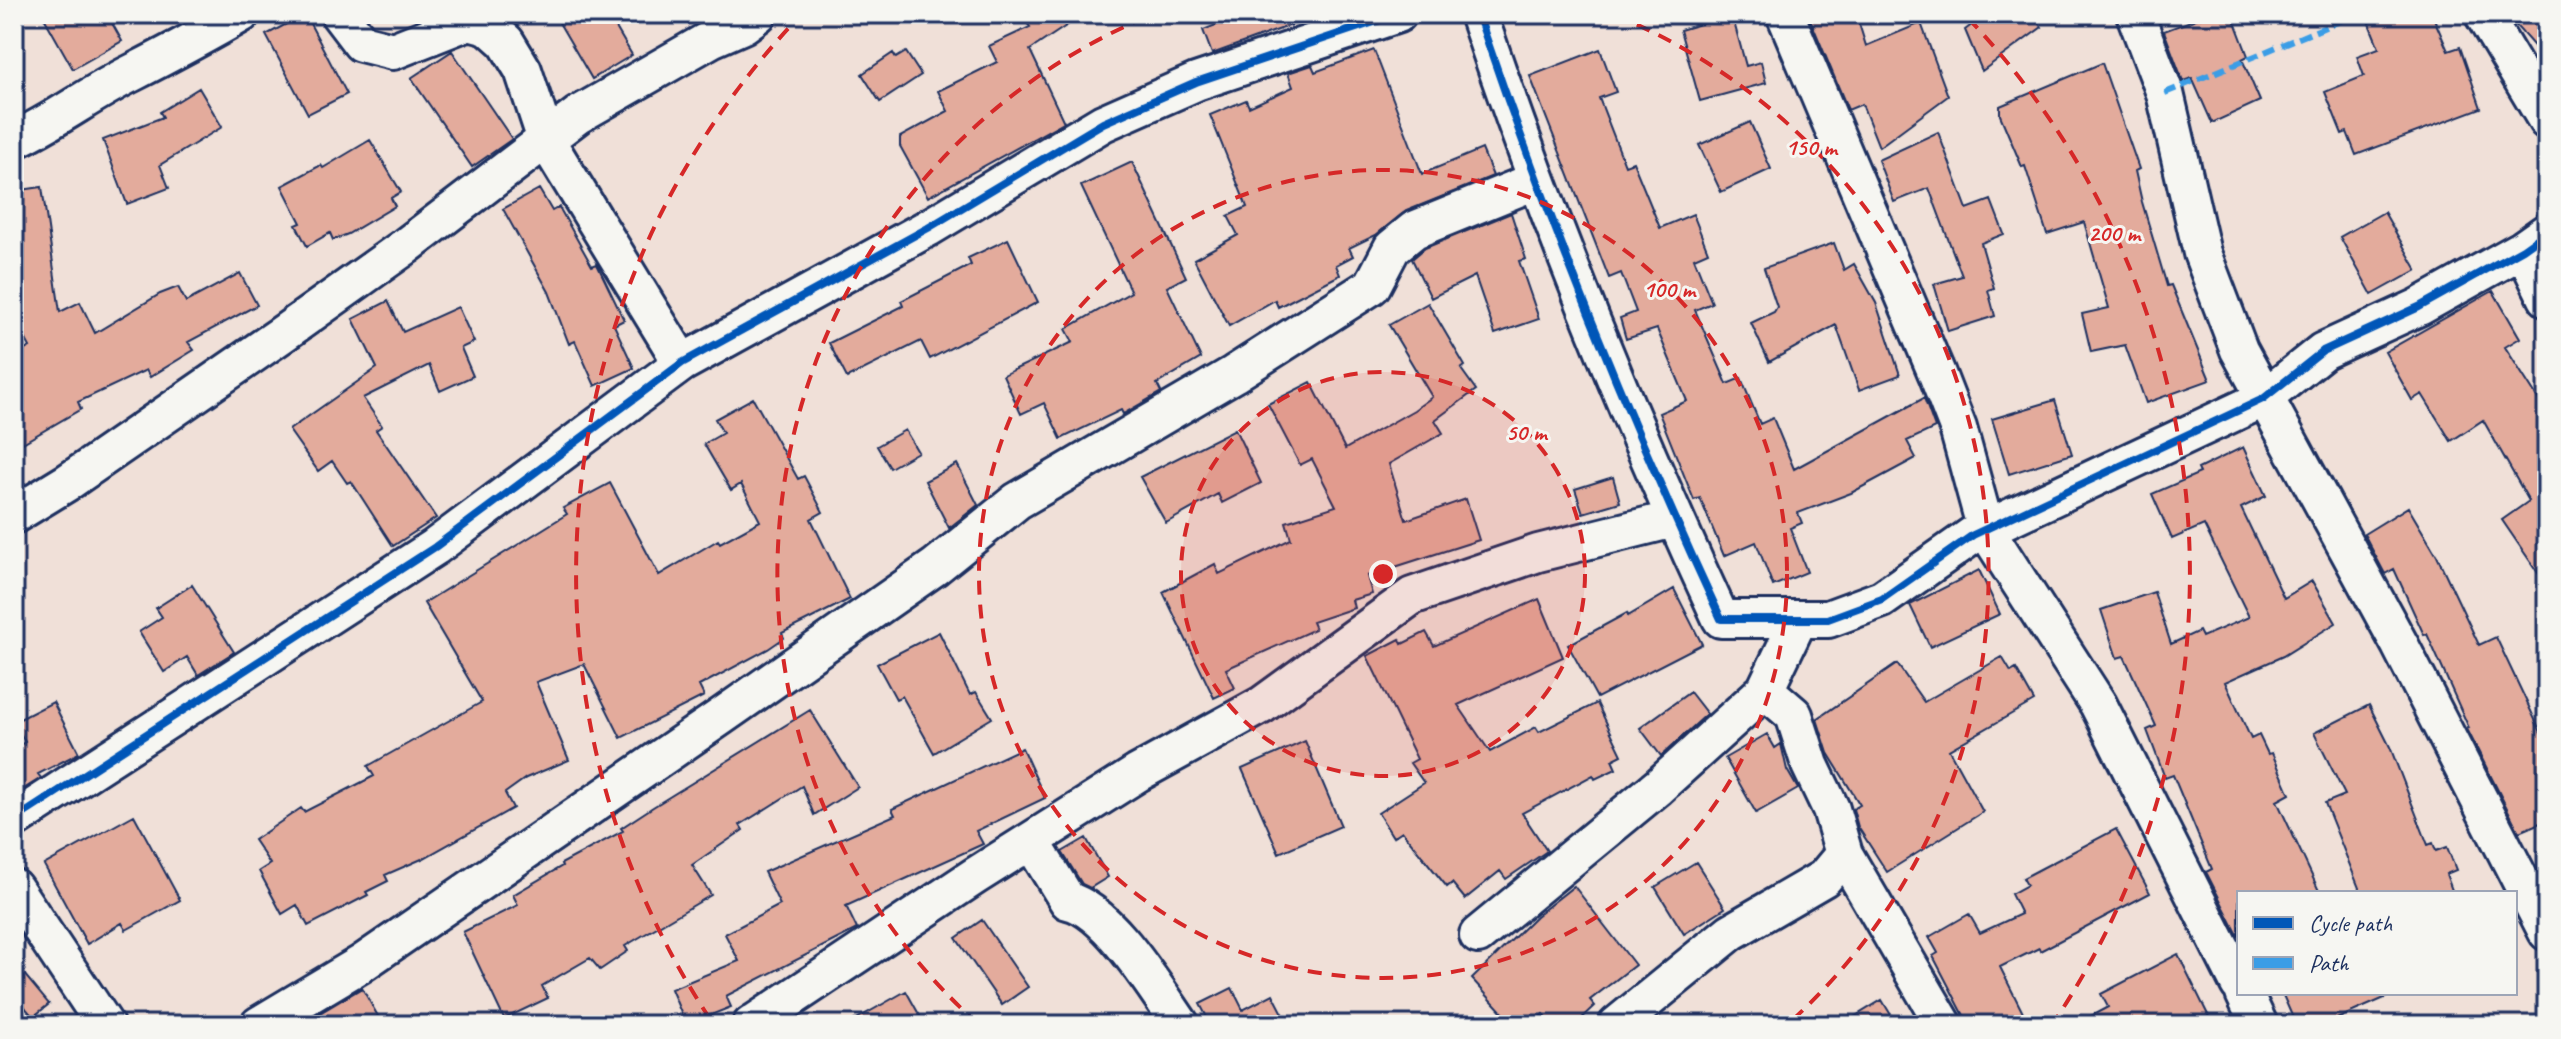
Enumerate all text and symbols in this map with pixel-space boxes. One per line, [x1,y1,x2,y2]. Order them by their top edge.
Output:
text: 150 m [1785,132,1839,162]
text: 200 m [2088,218,2142,248]
text: 100 m [1643,274,1697,304]
text: 50 m [1506,417,1549,447]
centre of rings [1369,560,1397,588]
legend [2237,891,2517,995]
text: Cycle path [2309,908,2393,938]
text: Path [2309,948,2350,978]

